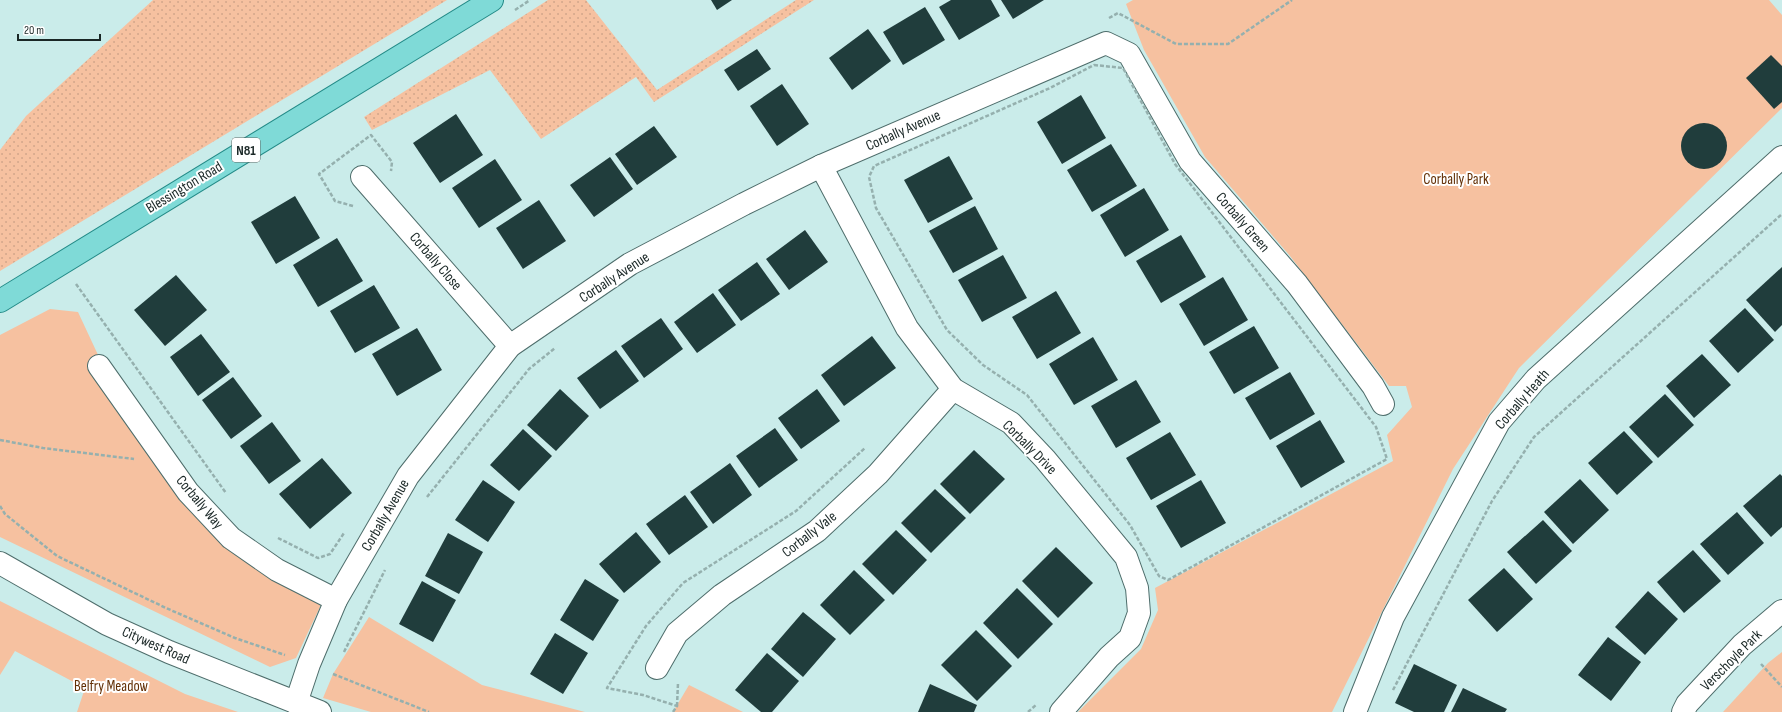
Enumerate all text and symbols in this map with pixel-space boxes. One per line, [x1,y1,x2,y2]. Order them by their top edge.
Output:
scale bar [18,16,100,42]
text: 20 m [24,23,44,38]
street label: Corbally Avenue [863,105,944,155]
road number: N81 [232,138,260,162]
street label: Blessington Road [143,157,226,218]
park label: Corbally Park [1423,170,1489,189]
street label: Corbally Green [1211,188,1274,256]
street label: Corbally Close [405,228,466,294]
street label: Corbally Avenue [576,248,653,307]
street label: Corbally Heath [1491,365,1554,433]
street label: Corbally Drive [998,416,1061,479]
street label: Corbally Way [172,472,228,533]
street label: Corbally Avenue [357,476,414,555]
street label: Corbally Vale [778,507,840,562]
street label: Citywest Road [119,622,193,669]
street label: Verschoyle Park [1697,625,1766,695]
park label: Belfry Meadow [74,677,149,696]

